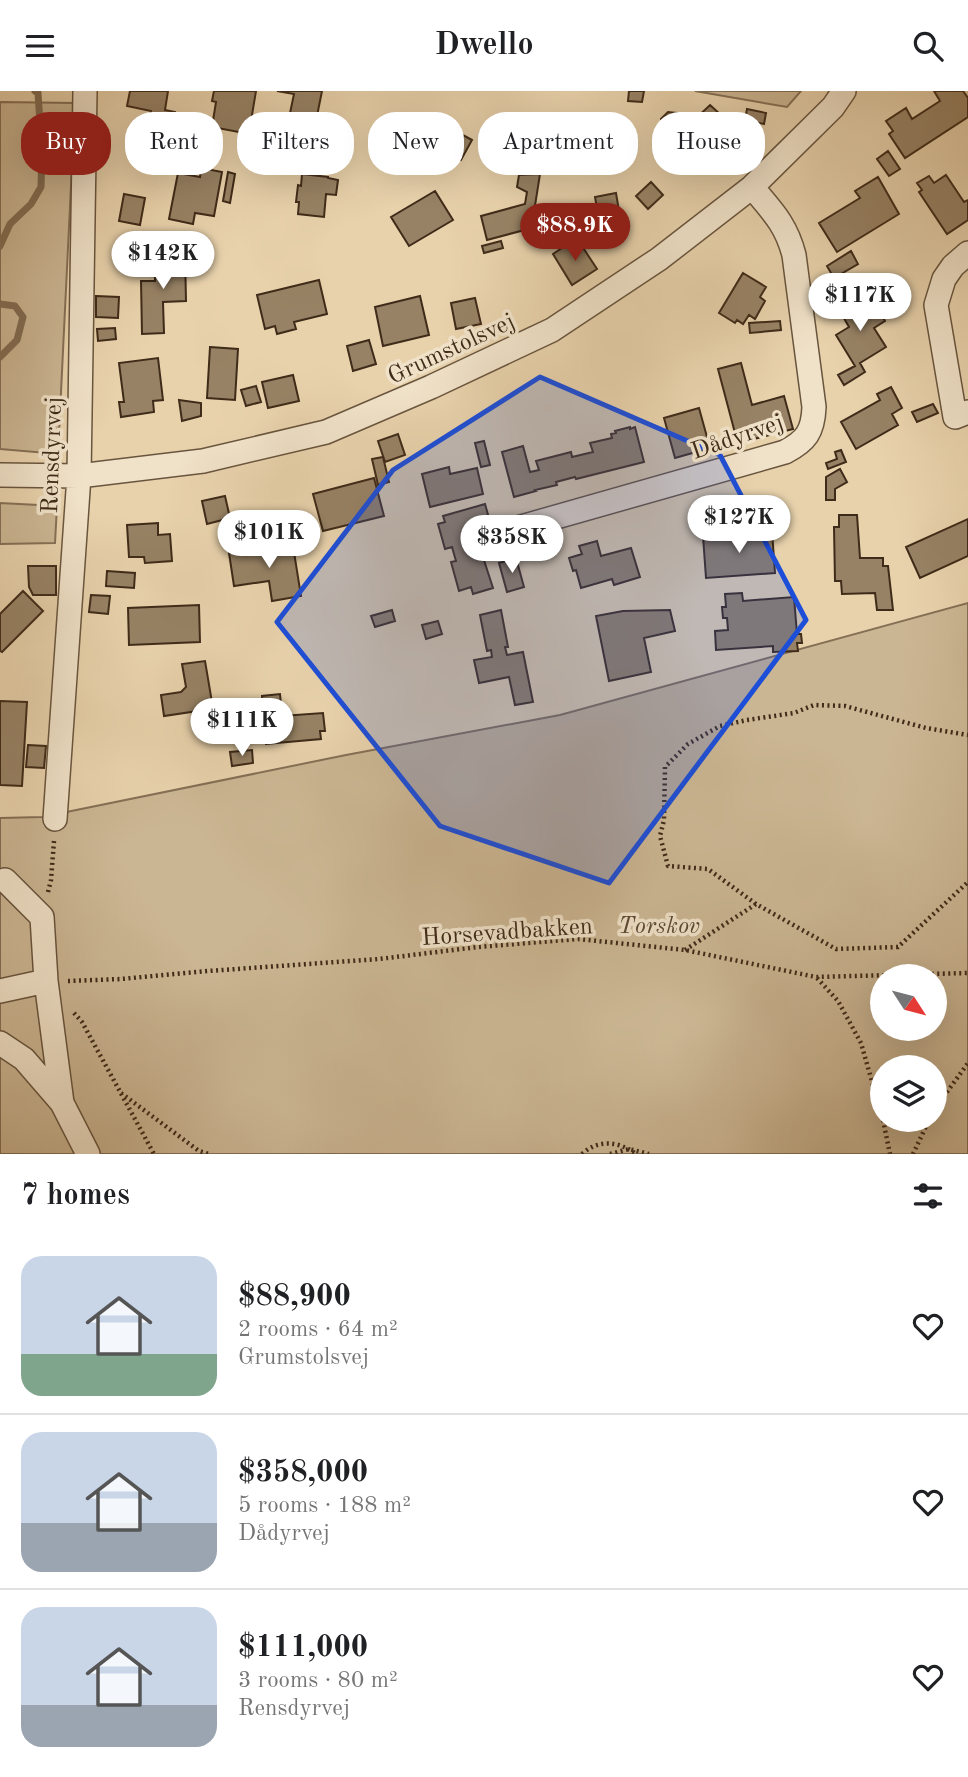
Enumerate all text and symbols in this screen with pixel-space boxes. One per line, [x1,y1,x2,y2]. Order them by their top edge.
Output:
icon: menu [21,27,59,65]
icon: search [909,27,947,65]
text: Dwello [434,30,534,62]
chip: Buy [21,112,111,175]
chip: Rent [125,112,223,175]
chip: Filters [237,112,354,175]
chip: New [368,112,464,175]
chip: Apartment [478,112,638,175]
chip: House [652,112,765,175]
pin: $88.9K [518,204,632,263]
text: $88.9K [536,214,614,237]
pin: $142K [114,231,212,291]
text: $142K [127,242,199,265]
pin: $117K [811,273,909,333]
text: $117K [824,284,896,307]
street label: Grumstolsvej [385,310,519,390]
street label: Rensdyrvej [39,396,67,514]
street label: Dådyrvej [688,411,787,465]
pin: $127K [690,496,788,555]
text: $127K [703,506,775,529]
pin: $101K [220,511,318,570]
pin: $358K [463,515,561,575]
text: $101K [233,521,305,544]
text: $358K [476,526,548,549]
pin: $111K [193,699,291,758]
text: $111K [206,709,278,732]
street label: Horsevadbakken [421,915,594,951]
park label: Torskov [618,915,700,939]
north arrow [870,964,947,1041]
map controls [870,964,947,1132]
button: layers [870,1055,947,1132]
icon: filters [909,1177,947,1215]
text: 7 homes [21,1181,130,1211]
text: $88,900 [238,1282,351,1312]
icon: home [77,1284,161,1368]
icon: heart [909,1307,947,1345]
text: 2 rooms · 64 m² [238,1318,398,1341]
text: Grumstolsvej [238,1346,369,1369]
text: $358,000 [238,1458,368,1488]
icon: home [77,1460,161,1544]
icon: heart [909,1483,947,1521]
text: 5 rooms · 188 m² [238,1494,411,1517]
text: Dådyrvej [238,1522,330,1545]
text: $111,000 [238,1633,368,1663]
icon: home [77,1635,161,1719]
icon: heart [909,1658,947,1696]
text: 3 rooms · 80 m² [238,1669,398,1692]
text: Rensdyrvej [238,1697,350,1720]

